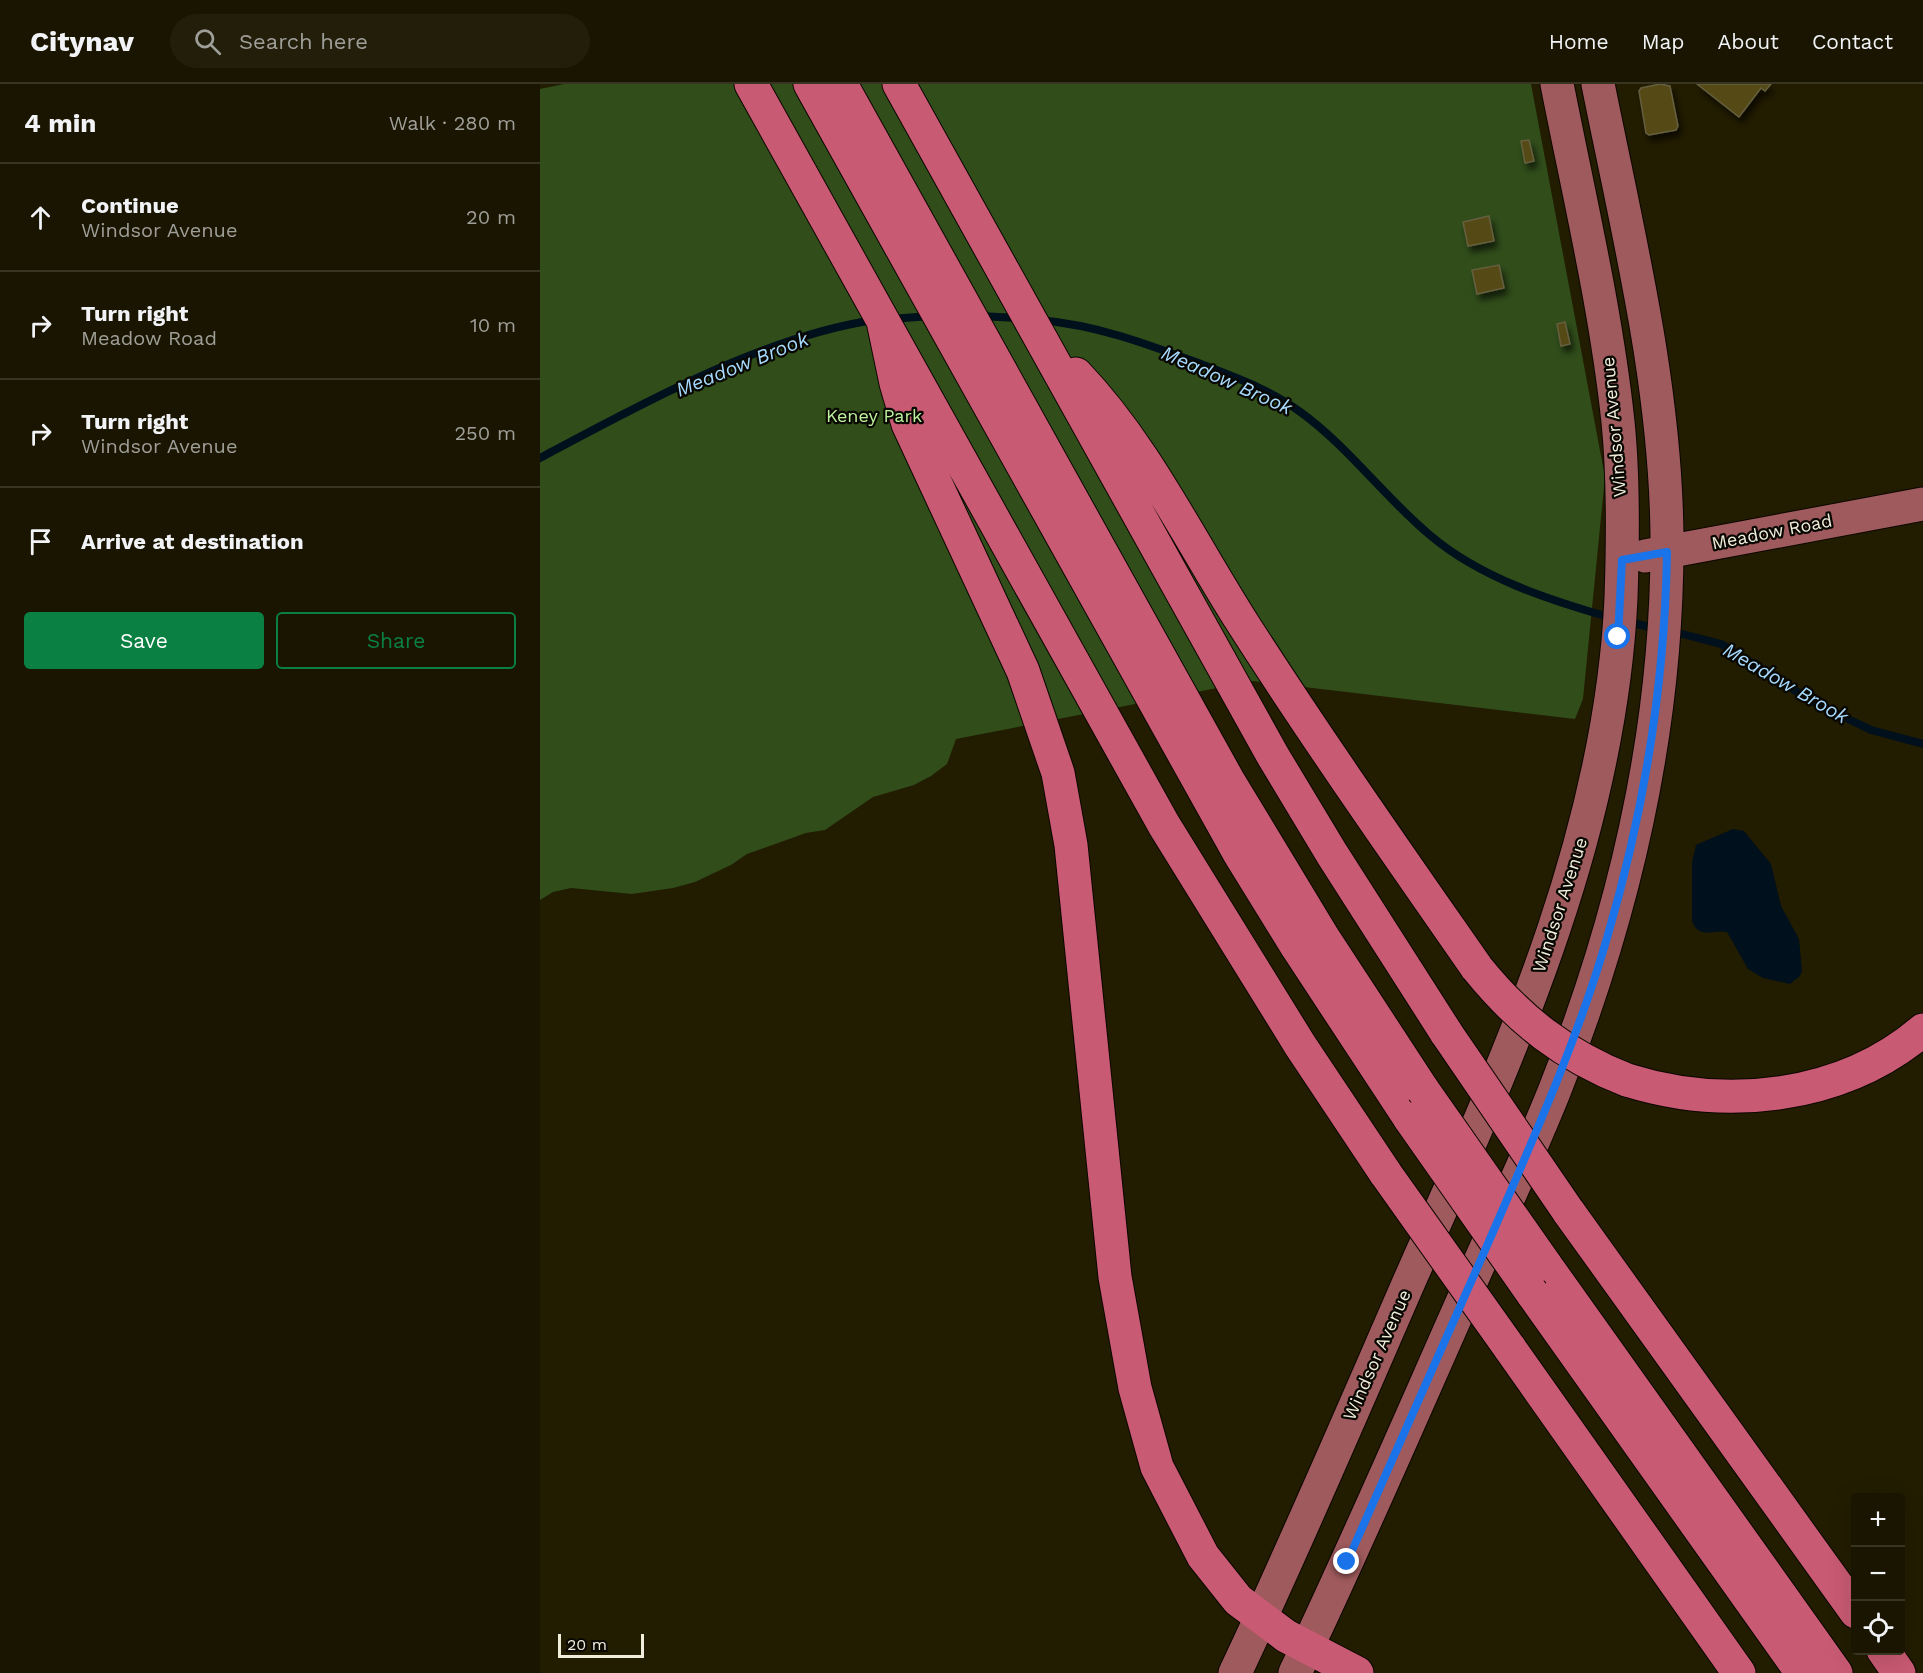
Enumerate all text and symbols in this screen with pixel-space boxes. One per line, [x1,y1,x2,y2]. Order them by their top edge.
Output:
search box [170,14,590,68]
text: Citynav [30,25,134,58]
icon: search [191,25,224,58]
text: Search here [239,29,368,54]
text: Home [1549,29,1609,54]
text: Map [1642,29,1685,54]
text: About [1718,29,1779,54]
text: Contact [1812,29,1893,54]
text: 4 min [24,108,96,138]
text: Walk · 280 m [389,111,516,135]
text: Continue [81,193,179,218]
icon: ahead [24,201,57,234]
text: 20 m [466,205,516,229]
text: Windsor Avenue [81,218,237,242]
text: Turn right [81,301,188,326]
icon: right [24,309,57,342]
text: 10 m [470,313,516,337]
text: Meadow Road [81,326,217,350]
water label: Meadow Brook [672,326,813,402]
water label: Meadow Brook [1158,340,1297,420]
street label: Windsor Avenue [1597,356,1630,498]
park label: Keney Park [826,405,922,426]
text: Turn right [81,409,188,434]
icon: right [24,417,57,450]
text: 250 m [454,421,516,445]
text: Windsor Avenue [81,434,237,458]
street label: Meadow Road [1710,510,1834,553]
icon: arrive [24,525,57,558]
text: Arrive at destination [81,529,304,554]
button: Save [24,612,264,669]
button: Share [276,612,516,669]
route start [1604,623,1630,649]
water label: Meadow Brook [1719,637,1854,729]
street label: Windsor Avenue [1528,835,1591,975]
street label: Windsor Avenue [1338,1286,1415,1423]
map controls [1851,1493,1905,1655]
button: + [1851,1493,1905,1547]
button: − [1851,1547,1905,1601]
route end [1333,1548,1359,1574]
button: locate [1851,1601,1905,1655]
scale bar [558,1631,644,1658]
text: 20 m [567,1635,607,1654]

